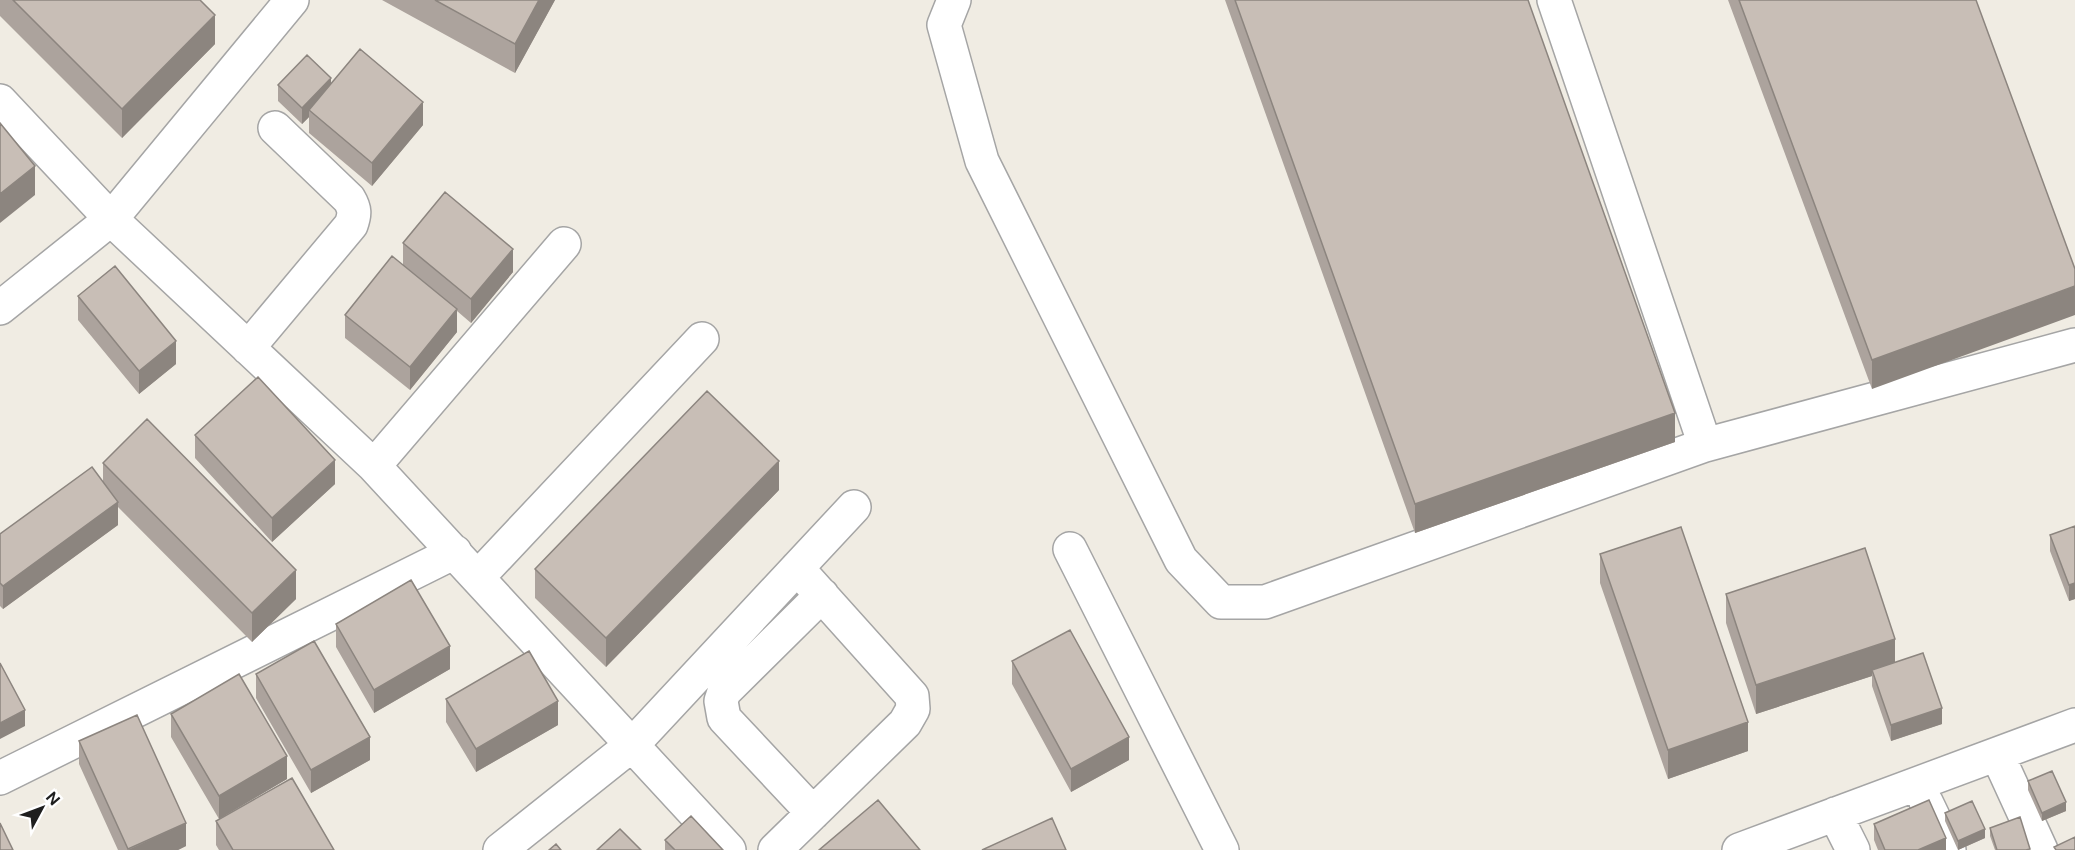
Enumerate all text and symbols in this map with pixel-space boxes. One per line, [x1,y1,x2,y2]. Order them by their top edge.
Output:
north arrow [12,778,72,838]
text: N [41,787,65,810]

